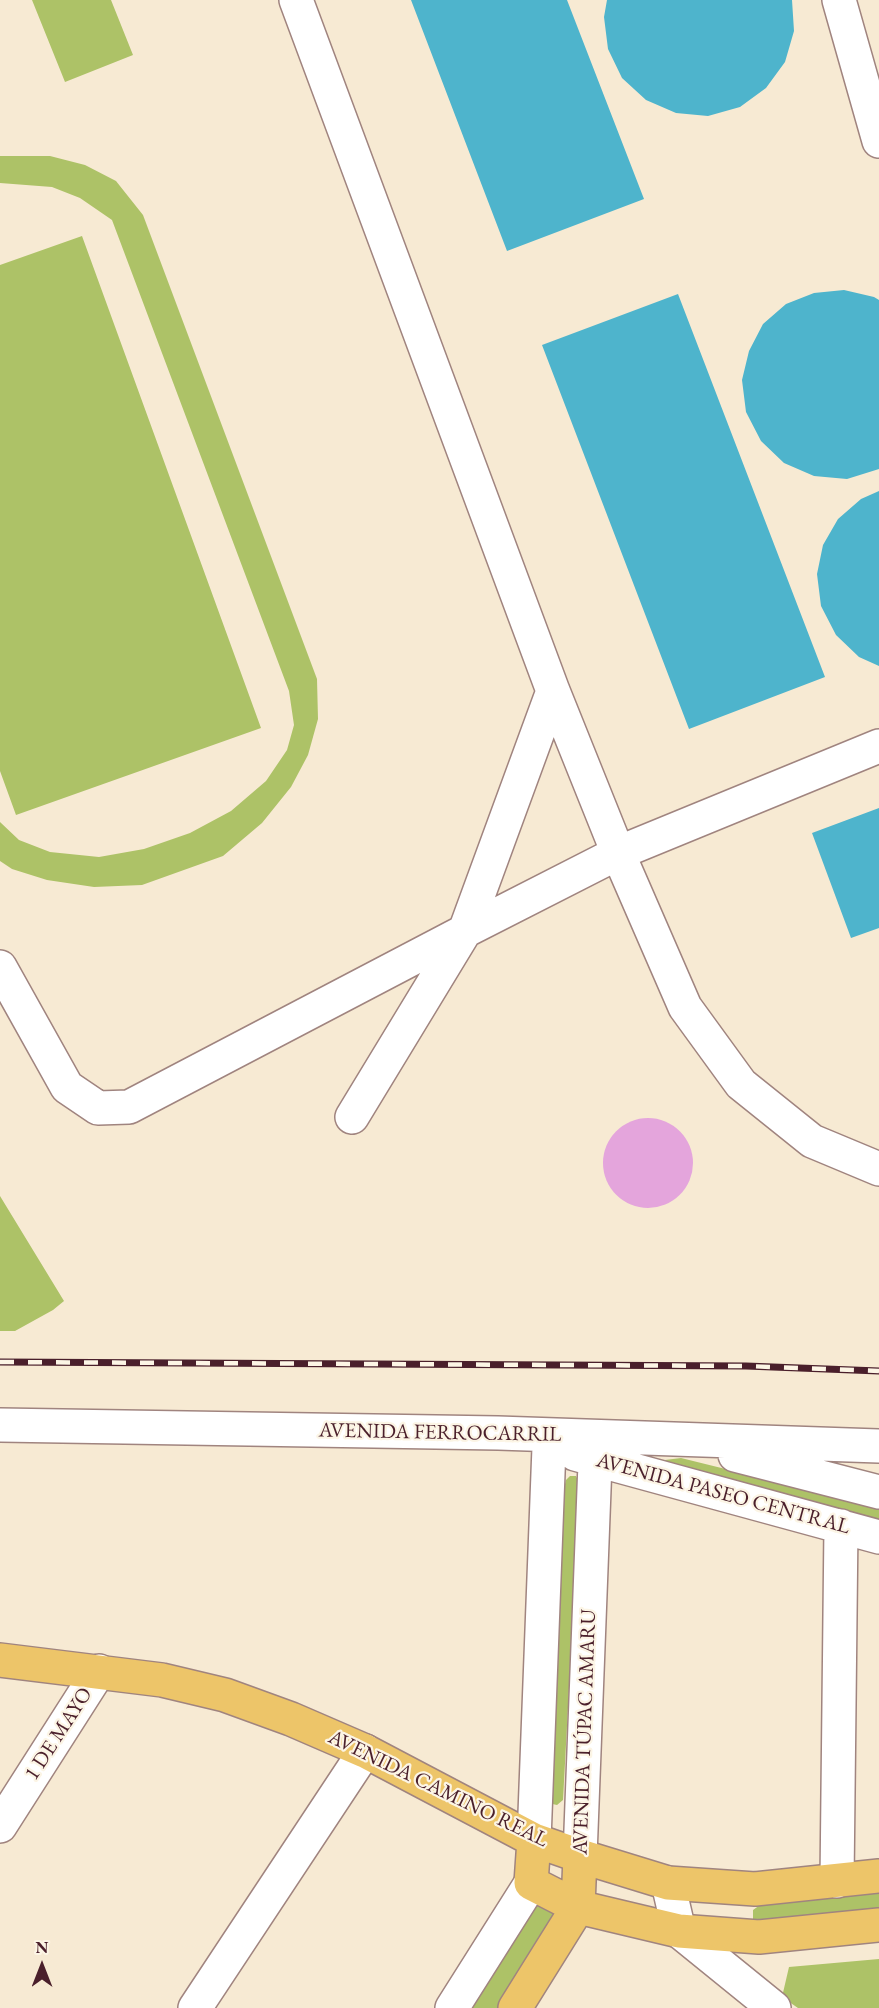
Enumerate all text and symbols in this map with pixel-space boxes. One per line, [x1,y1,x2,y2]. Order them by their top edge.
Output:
street label: AVENIDA FERROCARRIL [318,1418,562,1448]
street label: AVENIDA PASEO CENTRAL [593,1448,853,1540]
street label: AVENIDA TÚPAC AMARU [568,1609,602,1855]
street label: 1 DE MAYO [20,1683,98,1785]
street label: AVENIDA CAMINO REAL [324,1725,552,1853]
north arrow [12,1936,72,1996]
text: N [36,1937,48,1958]

